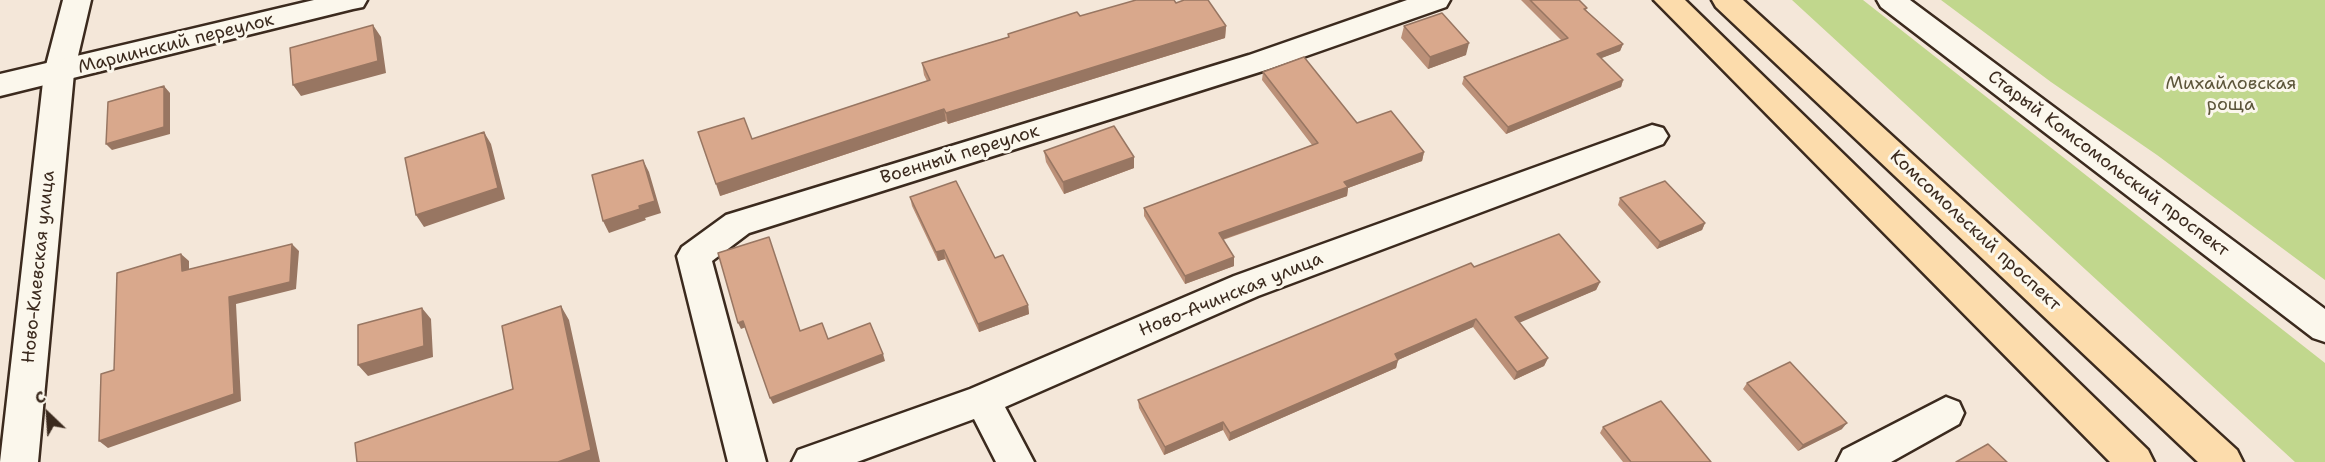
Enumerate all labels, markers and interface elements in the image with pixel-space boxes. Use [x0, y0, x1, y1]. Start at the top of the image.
street label: Мариинский переулок [76, 9, 276, 79]
street label: Старый Комсомольский проспект [1983, 66, 2233, 262]
park label: Михайловская роща [2166, 73, 2296, 116]
street label: Военный переулок [878, 121, 1042, 189]
street label: Комсомольский проспект [1885, 146, 2065, 316]
street label: Ново-Киевская улица [18, 170, 60, 364]
street label: Ново-Ачинская улица [1136, 248, 1326, 342]
north arrow [18, 384, 78, 444]
text: С [31, 386, 49, 409]

